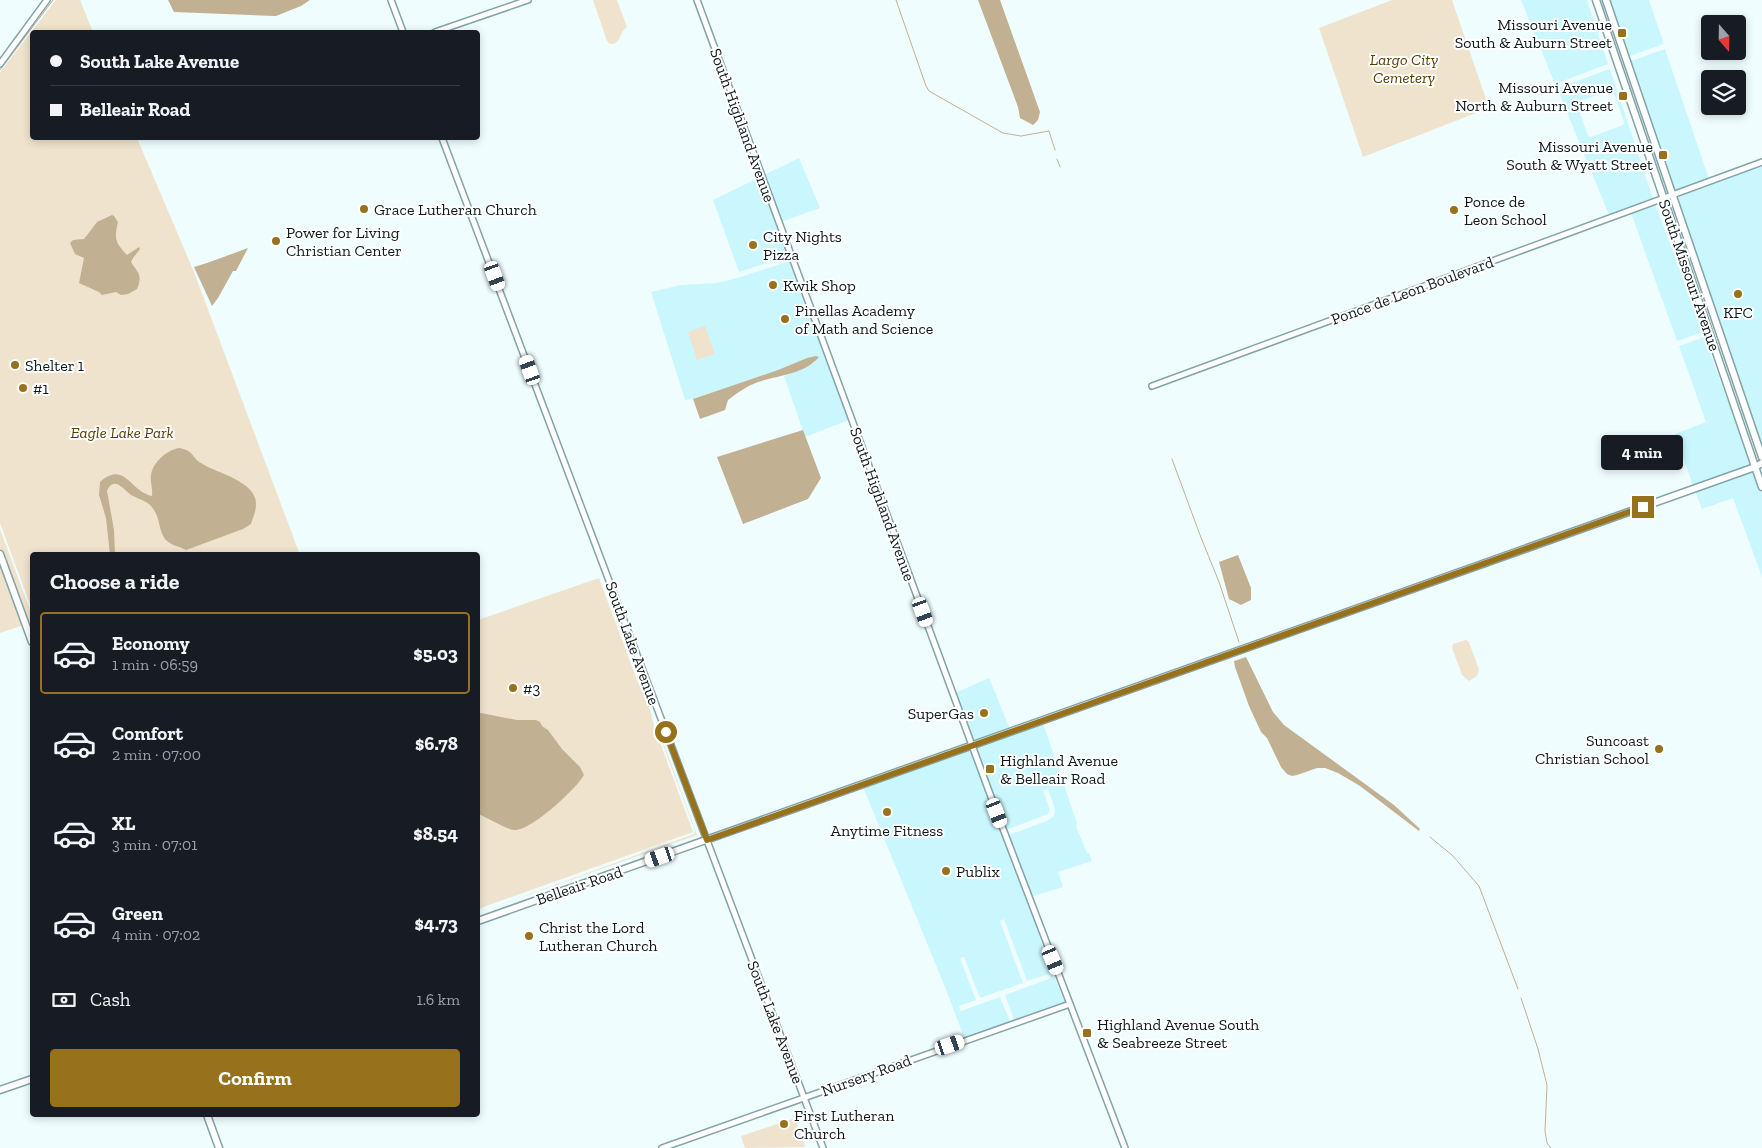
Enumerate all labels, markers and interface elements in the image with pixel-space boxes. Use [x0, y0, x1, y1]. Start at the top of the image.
place label: Missouri Avenue South & Auburn Street [1455, 15, 1612, 52]
north arrow [1701, 15, 1746, 60]
map controls [1701, 15, 1746, 115]
marker: Missouri Avenue South & Auburn Street [1616, 27, 1628, 39]
street label: South Highland Avenue [706, 46, 779, 205]
text: South Lake Avenue [80, 50, 239, 73]
park label: Largo City Cemetery [1370, 50, 1439, 87]
button: layers [1701, 70, 1746, 115]
place label: Missouri Avenue North & Auburn Street [1455, 78, 1613, 115]
marker: Missouri Avenue North & Auburn Street [1617, 90, 1629, 102]
text: Belleair Road [80, 98, 190, 121]
place label: Missouri Avenue South & Wyatt Street [1506, 137, 1653, 174]
marker: Missouri Avenue South & Wyatt Street [1657, 149, 1669, 161]
place label: Ponce de Leon School [1464, 192, 1547, 229]
street label: South Missouri Avenue [1655, 197, 1724, 353]
place label: Grace Lutheran Church [374, 200, 537, 219]
marker: Grace Lutheran Church [358, 203, 370, 215]
marker: Ponce de Leon School [1448, 204, 1460, 216]
place label: Power for Living Christian Center [286, 223, 402, 260]
place label: City Nights Pizza [763, 227, 842, 264]
marker: Power for Living Christian Center [270, 235, 282, 247]
marker: City Nights Pizza [747, 239, 759, 251]
street label: Ponce de Leon Boulevard [1328, 252, 1496, 329]
car [482, 259, 507, 293]
place label: Kwik Shop [783, 276, 856, 295]
marker: Kwik Shop [767, 279, 779, 291]
marker: KFC [1732, 288, 1744, 300]
place label: Pinellas Academy of Math and Science [795, 301, 933, 338]
place label: KFC [1723, 303, 1753, 322]
marker: Pinellas Academy of Math and Science [779, 313, 791, 325]
car [517, 353, 542, 387]
place label: Shelter 1 [25, 356, 84, 375]
marker: Shelter 1 [9, 359, 21, 371]
place label: #1 [33, 379, 49, 398]
marker: #1 [17, 382, 29, 394]
park label: Eagle Lake Park [70, 423, 174, 442]
street label: South Highland Avenue [846, 425, 919, 584]
callout: 4 min [1602, 434, 1684, 470]
text: 4 min [1622, 443, 1662, 462]
route end [1632, 496, 1654, 518]
text: Choose a ride [50, 568, 180, 595]
street label: South Lake Avenue [601, 579, 664, 707]
car [910, 595, 935, 629]
icon: car [52, 631, 97, 676]
text: Economy [112, 632, 190, 655]
text: $5.03 [413, 642, 458, 665]
text: 1 min · 06:59 [112, 655, 198, 674]
place label: #3 [523, 679, 540, 698]
marker: #3 [507, 682, 519, 694]
place label: SuperGas [908, 704, 974, 723]
marker: SuperGas [978, 707, 990, 719]
icon: car [52, 721, 97, 766]
route start [655, 721, 677, 743]
text: Comfort [112, 722, 183, 745]
place label: Suncoast Christian School [1535, 731, 1649, 768]
text: $6.78 [415, 732, 458, 755]
marker: Suncoast Christian School [1653, 743, 1665, 755]
text: 2 min · 07:00 [112, 745, 201, 764]
place label: Highland Avenue & Belleair Road [1000, 751, 1118, 788]
marker: Highland Avenue & Belleair Road [984, 763, 996, 775]
car [984, 796, 1009, 830]
marker: Anytime Fitness [881, 806, 893, 818]
icon: car [52, 811, 97, 856]
text: XL [112, 812, 135, 835]
place label: Anytime Fitness [831, 821, 943, 840]
text: $8.54 [413, 822, 458, 845]
text: 3 min · 07:01 [112, 835, 197, 854]
car [643, 845, 676, 869]
street label: Belleair Road [534, 862, 625, 909]
place label: Publix [956, 862, 1000, 881]
marker: Publix [940, 865, 952, 877]
icon: car [52, 901, 97, 946]
text: Green [112, 902, 163, 925]
text: $4.73 [414, 912, 458, 935]
place label: Christ the Lord Lutheran Church [539, 918, 658, 955]
text: 4 min · 07:02 [112, 925, 200, 944]
marker: Christ the Lord Lutheran Church [523, 930, 535, 942]
car [1040, 943, 1065, 977]
street label: South Lake Avenue [743, 958, 808, 1086]
icon: cash [50, 986, 78, 1014]
text: Cash [90, 988, 130, 1011]
text: 1.6 km [417, 990, 460, 1009]
place label: Highland Avenue South & Seabreeze Street [1097, 1015, 1259, 1052]
marker: Highland Avenue South & Seabreeze Street [1081, 1027, 1093, 1039]
car [933, 1033, 966, 1057]
button: Confirm [50, 1049, 460, 1107]
street label: Nursery Road [819, 1050, 914, 1101]
place label: First Lutheran Church [794, 1106, 895, 1143]
marker: First Lutheran Church [778, 1118, 790, 1130]

